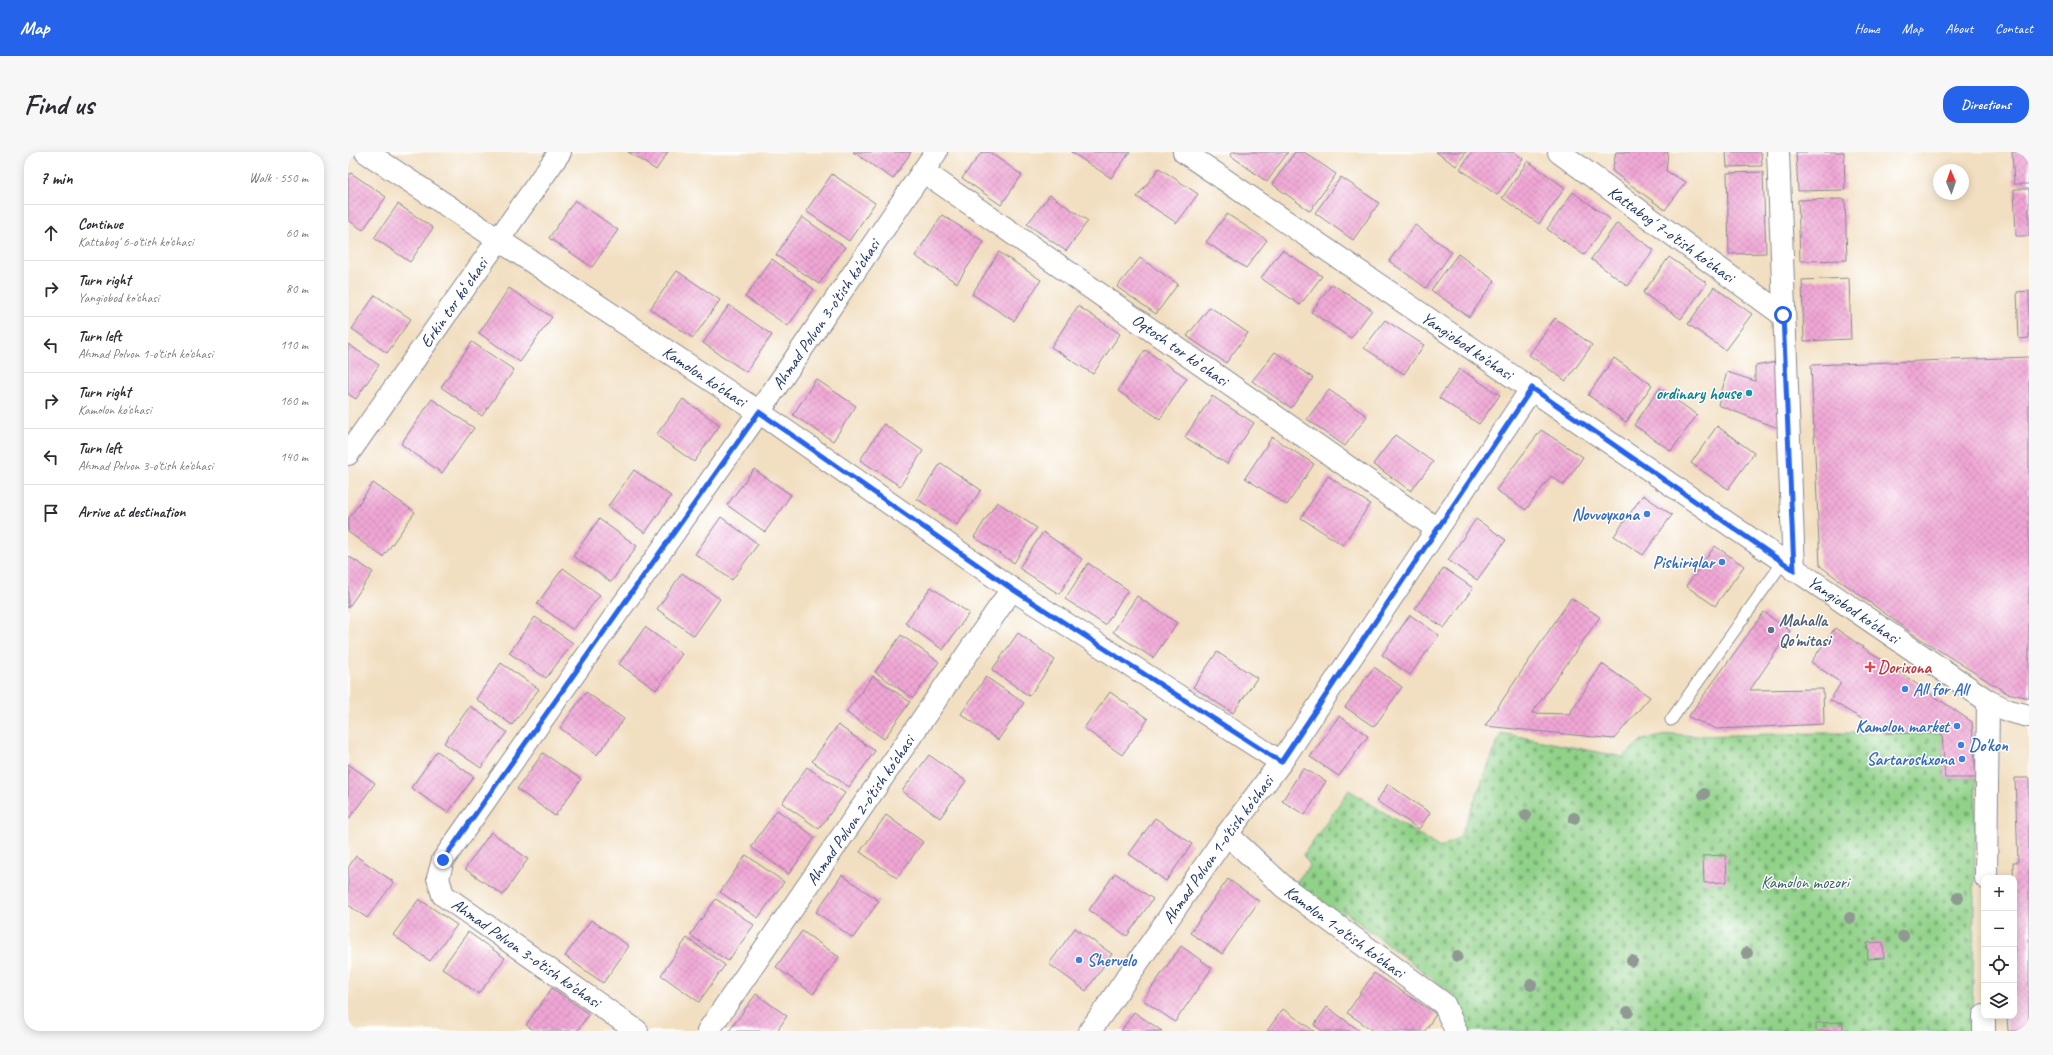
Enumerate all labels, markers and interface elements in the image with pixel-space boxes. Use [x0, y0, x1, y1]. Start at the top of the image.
text: Map [20, 16, 50, 40]
text: Home [1854, 20, 1880, 37]
text: Map [1902, 20, 1923, 37]
text: About [1945, 20, 1973, 37]
text: Contact [1995, 20, 2033, 37]
button: Directions [1943, 86, 2029, 123]
text: Find us [24, 87, 94, 122]
north arrow [1933, 164, 1969, 200]
text: 7 min [40, 168, 73, 189]
text: Walk · 550 m [249, 170, 308, 186]
street label: Kattabog' 7-o'tish ko'chasi [1604, 181, 1740, 288]
text: Continue [78, 215, 123, 234]
icon: ahead [40, 222, 62, 244]
text: 60 m [286, 225, 308, 241]
text: Kattabog' 6-o'tish ko'chasi [78, 234, 193, 250]
street label: Ahmad Polvon 3-o'tish ko'chasi [767, 234, 885, 393]
street label: Erkin tor koʻchasi [415, 253, 494, 352]
text: Turn right [78, 271, 131, 290]
icon: right [40, 278, 62, 300]
text: 80 m [286, 281, 308, 297]
text: Yangiobod ko'chasi [78, 290, 159, 306]
route start [1774, 306, 1792, 324]
street label: Yangiobod ko'chasi [1417, 307, 1519, 385]
street label: Oqtosh tor koʻchasi [1128, 309, 1234, 392]
text: Turn left [78, 327, 121, 346]
icon: left [40, 334, 62, 356]
text: 110 m [280, 337, 308, 353]
street label: Kamolon ko'chasi [659, 341, 752, 412]
text: Ahmad Polvon 1-o'tish ko'chasi [78, 346, 213, 362]
text: Turn right [78, 383, 131, 402]
place label: ordinary house [1656, 383, 1742, 404]
marker: ordinary house [1744, 388, 1754, 398]
icon: right [40, 390, 62, 412]
text: 160 m [280, 393, 308, 409]
text: Kamolon ko'chasi [78, 402, 151, 418]
text: Turn left [78, 439, 121, 458]
icon: left [40, 446, 62, 468]
text: 140 m [280, 449, 308, 465]
text: Ahmad Polvon 3-o'tish ko'chasi [78, 458, 213, 474]
icon: arrive [40, 502, 62, 524]
text: Arrive at destination [78, 503, 185, 522]
place label: Novvoyxona [1572, 504, 1640, 525]
marker: Novvoyxona [1642, 509, 1652, 519]
place label: Pishiriqlar [1653, 552, 1716, 573]
marker: Pishiriqlar [1717, 557, 1727, 567]
street label: Yangiobod ko'chasi [1804, 571, 1905, 649]
place label: Mahalla Qo'mitasi [1779, 610, 1833, 651]
marker: Mahalla Qo'mitasi [1766, 625, 1776, 635]
place label: Dorixona [1878, 657, 1933, 678]
marker: Dorixona [1865, 662, 1875, 672]
place label: All for All [1913, 679, 1971, 700]
marker: All for All [1900, 684, 1910, 694]
place label: Kamolon market [1856, 716, 1951, 737]
marker: Kamolon market [1952, 721, 1962, 731]
street label: Ahmad Polvon 2-o'tish ko'chasi [801, 730, 920, 889]
place label: Do'kon [1969, 735, 2009, 756]
marker: Do'kon [1956, 740, 1966, 750]
place label: Sartaroshxona [1867, 749, 1956, 770]
marker: Sartaroshxona [1957, 754, 1967, 764]
street label: Ahmad Polvon 1-o'tish ko'chasi [1158, 770, 1279, 927]
route end [434, 851, 452, 869]
park label: Kamolon mozori [1761, 872, 1852, 893]
map controls [1981, 875, 2017, 1019]
button: + [1981, 875, 2017, 911]
street label: Kamolon 1-o'tish ko'chasi [1280, 880, 1410, 983]
street label: Ahmad Polvon 3-o'tish ko'chasi [448, 894, 606, 1013]
button: − [1981, 911, 2017, 947]
button: locate [1981, 947, 2017, 983]
place label: Shervelo [1087, 950, 1138, 971]
marker: Shervelo [1074, 955, 1084, 965]
button: layers [1981, 983, 2017, 1019]

